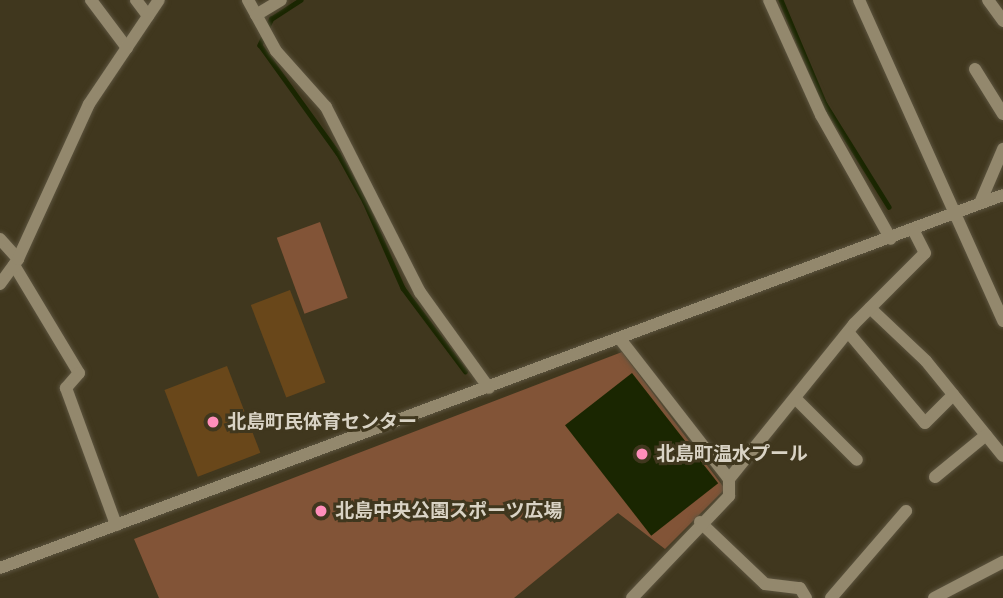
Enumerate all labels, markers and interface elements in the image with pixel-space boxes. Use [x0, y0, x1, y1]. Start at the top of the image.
place label: 北島町民体育センター [227, 411, 417, 433]
marker: 北島町民体育センター [205, 414, 221, 430]
place label: 北島町温水プール [656, 443, 808, 465]
marker: 北島町温水プール [634, 446, 650, 462]
place label: 北島中央公園スポーツ広場 [335, 500, 563, 522]
marker: 北島中央公園スポーツ広場 [313, 503, 329, 519]

